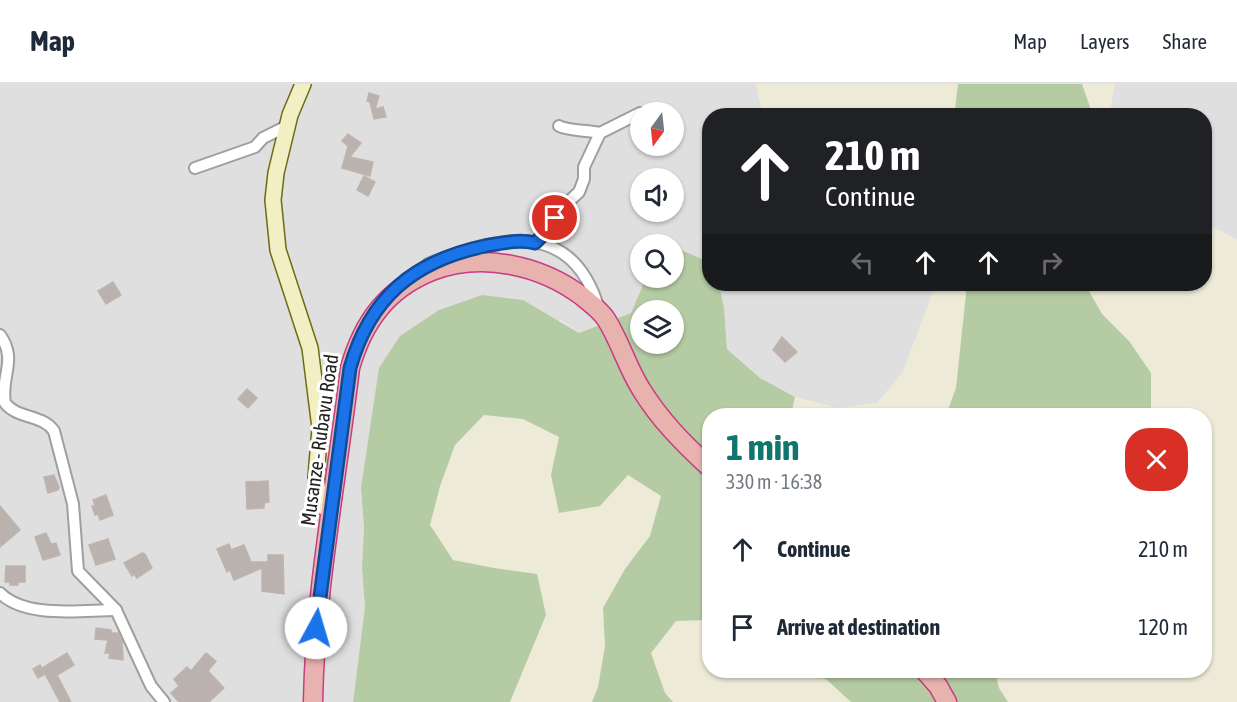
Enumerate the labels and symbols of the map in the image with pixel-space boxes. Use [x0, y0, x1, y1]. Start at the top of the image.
north arrow [630, 102, 684, 156]
pin [529, 192, 580, 243]
street label: Musanze - Rubavu Road [296, 353, 342, 527]
position arrow [284, 596, 348, 660]

